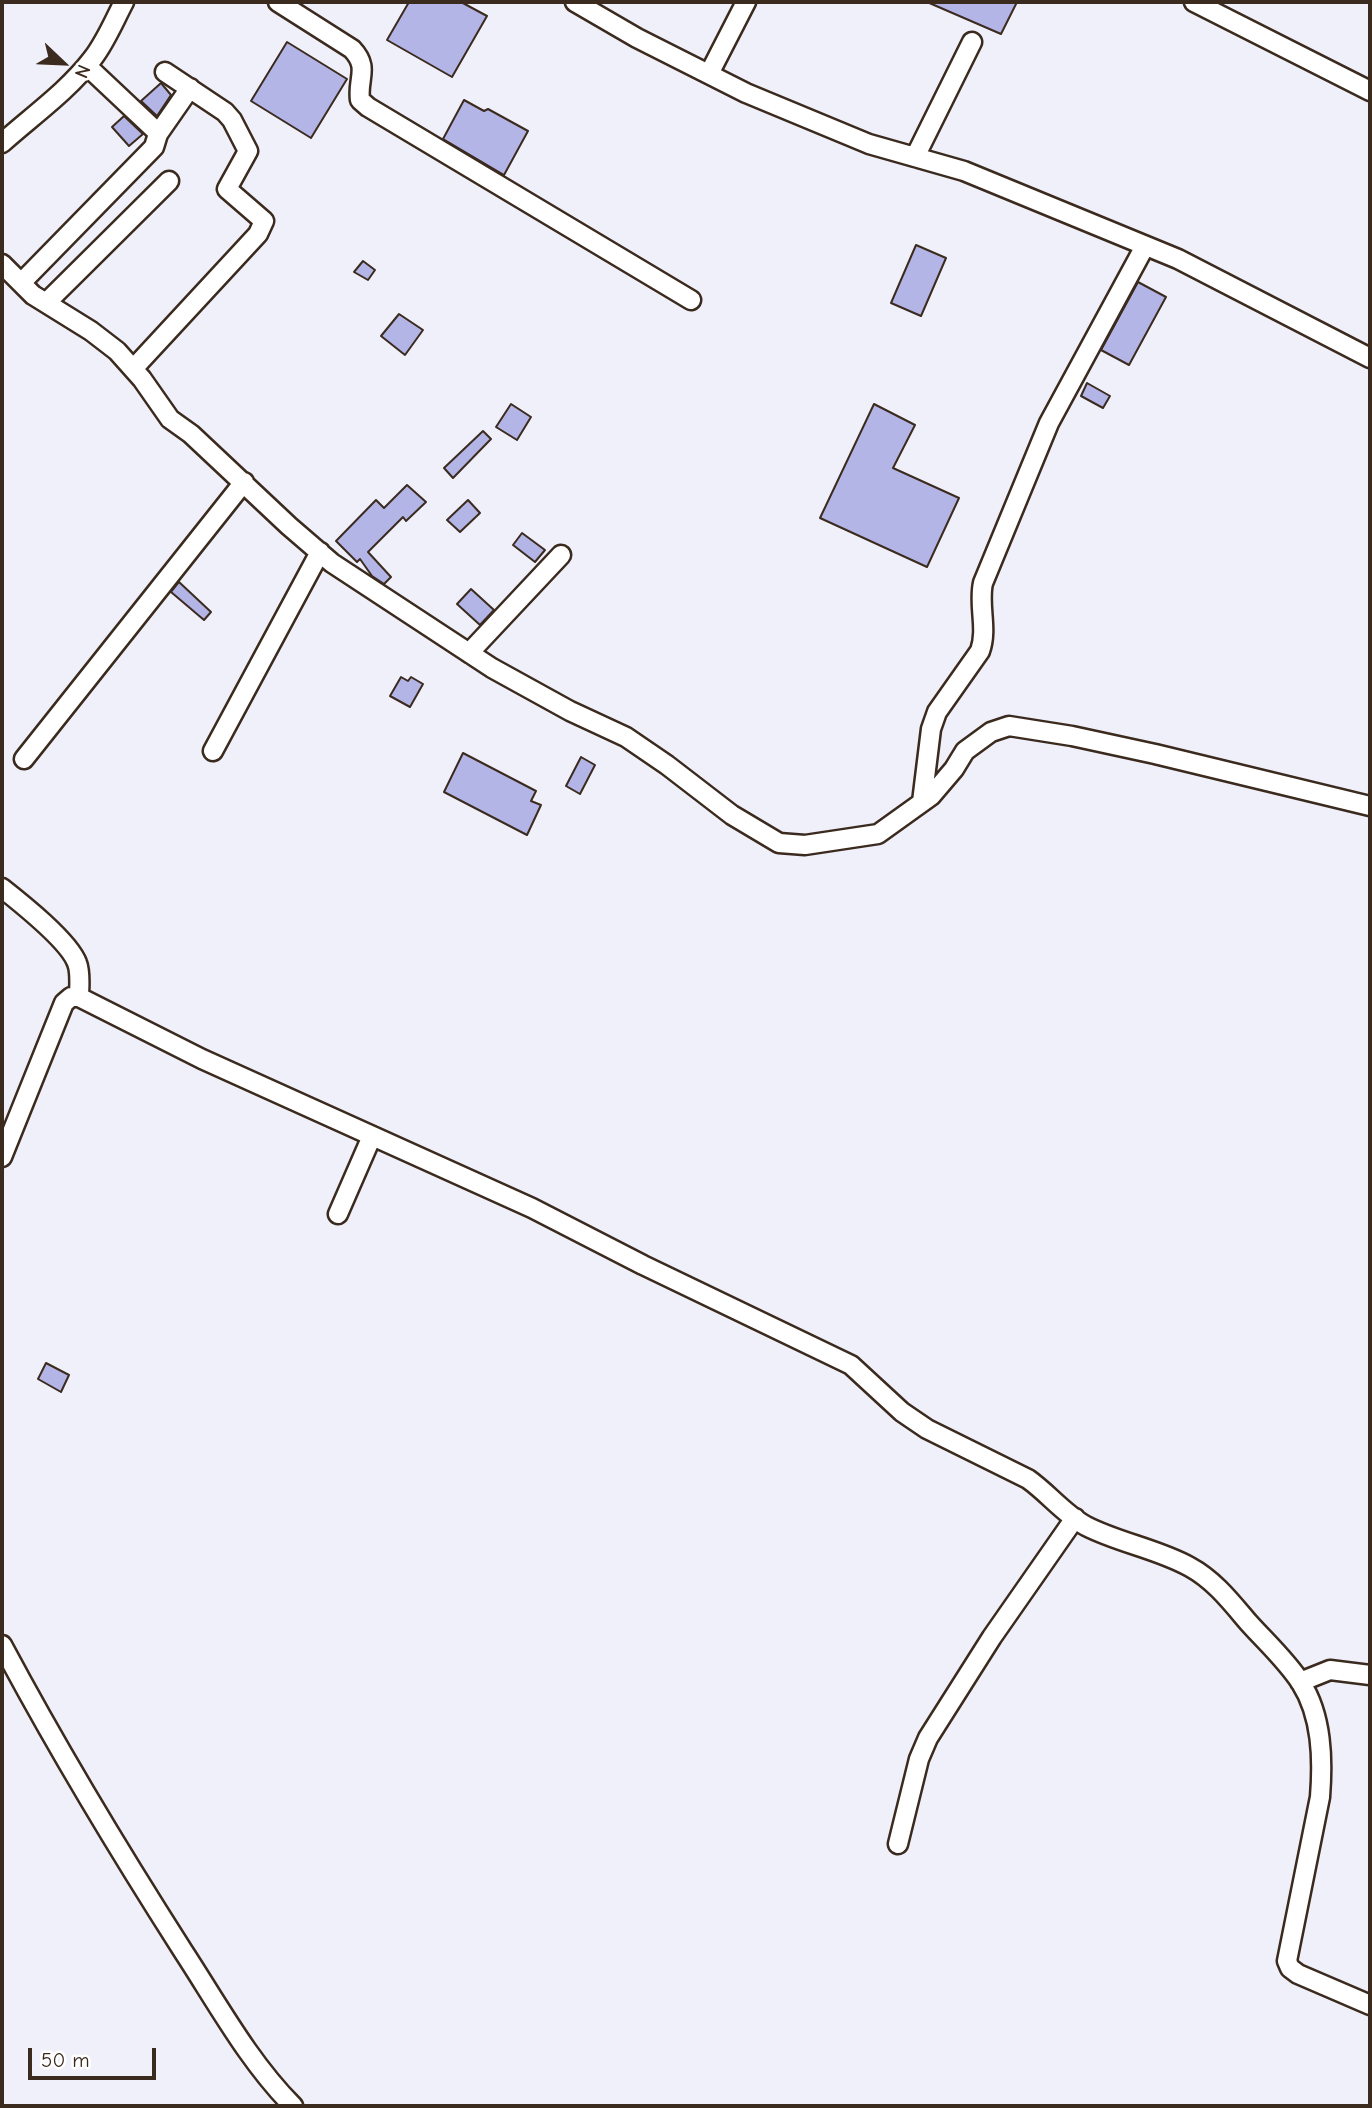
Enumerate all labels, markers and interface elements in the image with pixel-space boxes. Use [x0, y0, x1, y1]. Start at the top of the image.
north arrow [28, 28, 98, 98]
text: N [70, 61, 95, 81]
scale bar [32, 2035, 159, 2078]
text: 50 m [41, 2048, 90, 2072]

